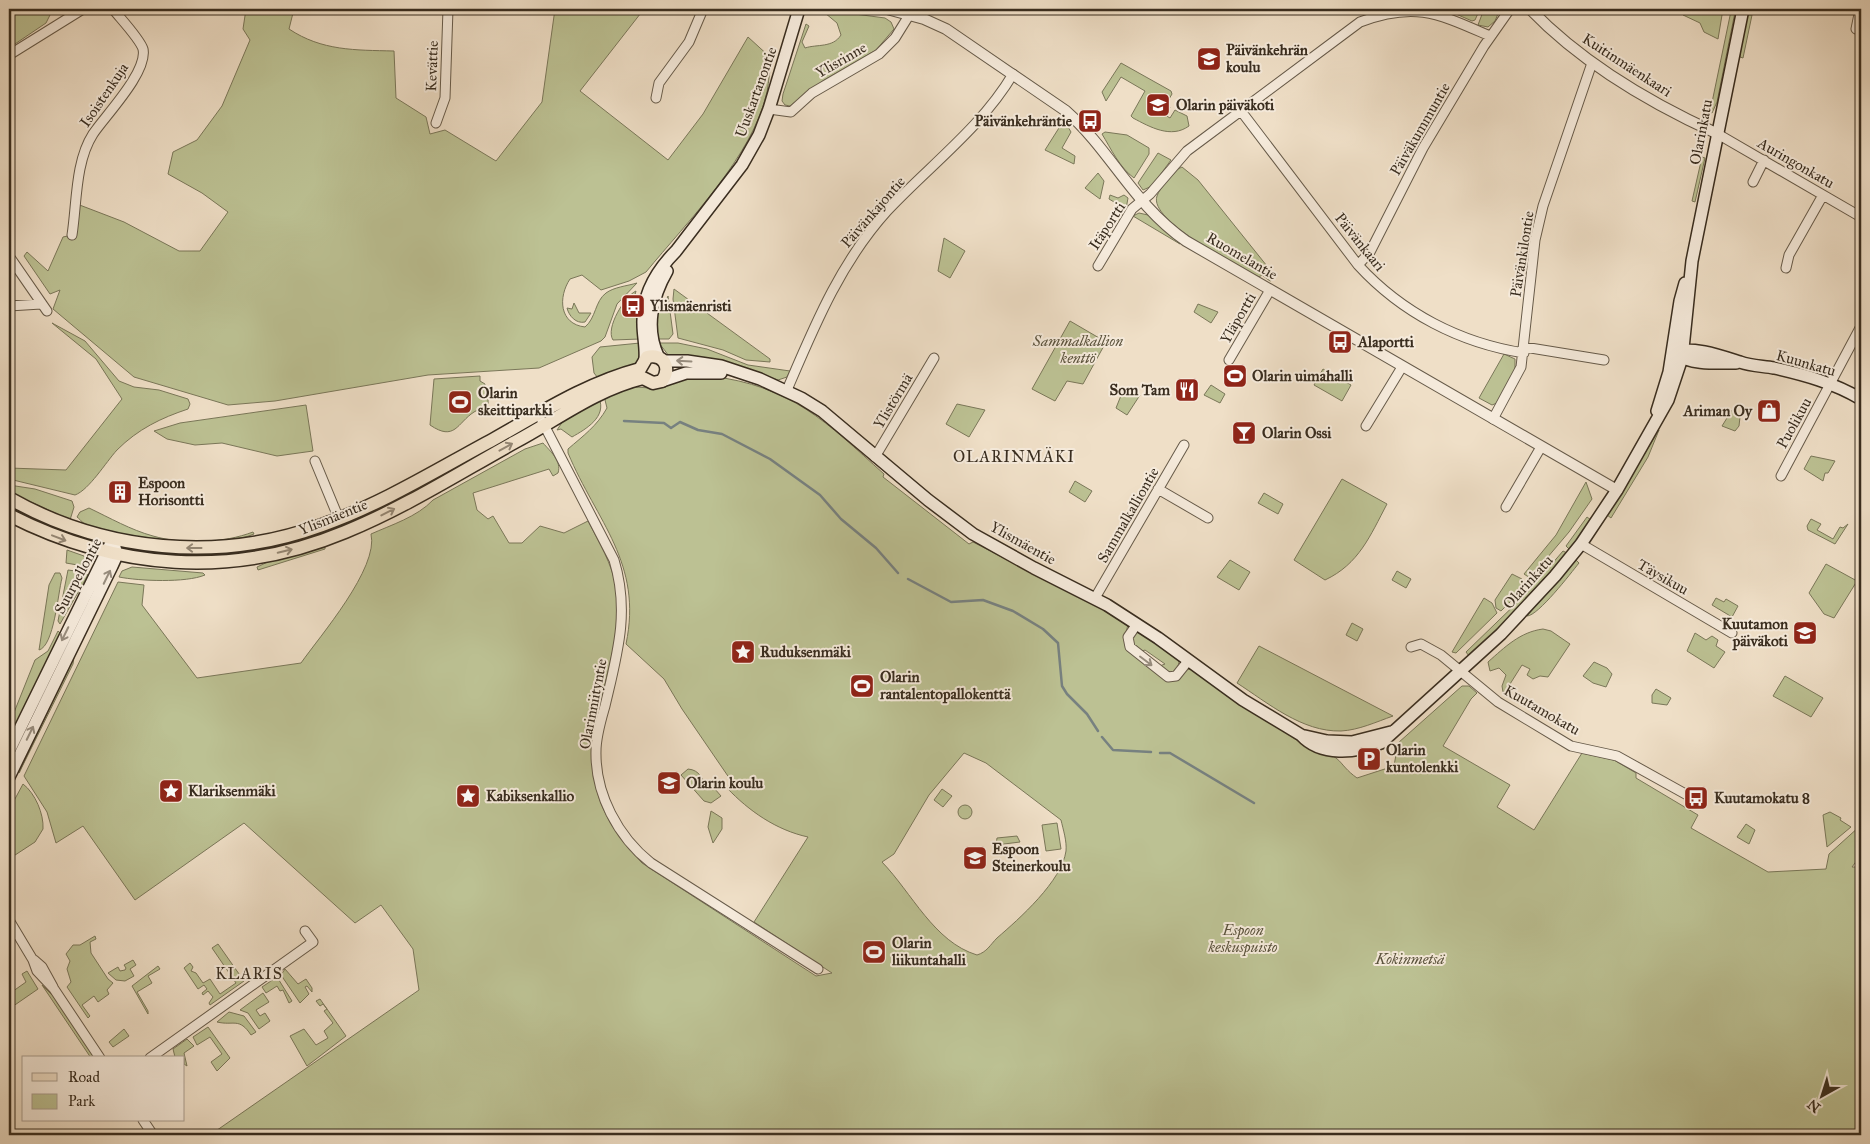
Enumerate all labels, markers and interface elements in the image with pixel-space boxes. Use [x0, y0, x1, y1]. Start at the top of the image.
street label: Kuitinmäenkaari [1579, 29, 1675, 101]
street label: Ylisrinne [812, 38, 870, 82]
street label: Kevättie [422, 40, 442, 92]
place label: Päivänkehrän koulu [1226, 41, 1309, 76]
street label: Uuskartanontie [731, 44, 781, 140]
school or university icon: Päivänkehrän koulu [1196, 46, 1222, 72]
street label: Isoistenkuja [76, 59, 132, 131]
street label: Päiväkummuntie [1386, 79, 1454, 179]
school or university icon: Olarin päiväkoti [1145, 92, 1171, 118]
place label: Olarin päiväkoti [1176, 96, 1275, 115]
street label: Olarinkatu [1686, 98, 1716, 166]
bus stop icon: Päivänkehräntie [1077, 108, 1103, 134]
place label: Päivänkehräntie [975, 112, 1073, 130]
street label: Auringonkatu [1754, 133, 1837, 192]
street label: Päivänkajontie [837, 173, 909, 251]
street label: Itäportti [1085, 199, 1129, 253]
street label: Päivänkaari [1331, 209, 1389, 275]
street label: Päivänkilontie [1506, 210, 1538, 298]
street label: Ruomelantie [1203, 228, 1281, 284]
street label: Yläportti [1216, 289, 1260, 347]
bus stop icon: Ylismäenristi [620, 293, 646, 319]
place label: Ylismäenristi [649, 297, 732, 315]
bus stop icon: Alaportti [1327, 329, 1353, 355]
park label: Sammalkallion kenttö [1032, 332, 1123, 367]
place label: Alaportti [1357, 333, 1415, 352]
street label: Kuunkatu [1774, 346, 1838, 380]
one-way arrow [676, 357, 692, 366]
sports icon: Olarin uimahalli [1222, 363, 1248, 389]
place label: Olarin uimahalli [1252, 367, 1354, 385]
street label: Ylistörmä [870, 370, 917, 432]
restaurant icon: Som Tam [1174, 377, 1200, 403]
place label: Som Tam [1110, 381, 1170, 399]
place label: Olarin skeittiparkki [478, 384, 554, 420]
sports icon: Olarin skeittiparkki [447, 389, 473, 415]
street label: Puolikuu [1773, 394, 1815, 452]
shop icon: Ariman Oy [1756, 398, 1782, 424]
place label: Ariman Oy [1682, 402, 1753, 421]
bar icon: Olarin Ossi [1231, 420, 1257, 446]
place label: Olarin Ossi [1262, 424, 1332, 442]
one-way arrow [498, 442, 513, 451]
district label: OLARINMÄKI [953, 446, 1075, 466]
street label: Sammalkalliontie [1093, 464, 1163, 566]
place label: Espoon Horisontti [138, 474, 205, 509]
building icon: Espoon Horisontti [107, 479, 133, 505]
street label: Ylismäentie [296, 495, 370, 539]
one-way arrow [381, 507, 396, 517]
street label: Ylismäentie [987, 518, 1059, 568]
one-way arrow [52, 534, 67, 543]
street label: Suurpellontie [50, 535, 106, 617]
one-way arrow [187, 543, 203, 553]
one-way arrow [277, 546, 293, 555]
street label: Olarinkatu [1499, 551, 1557, 613]
street label: Täysikuu [1634, 555, 1692, 599]
one-way arrow [102, 570, 112, 585]
place label: Kuutamon päiväkoti [1722, 615, 1789, 651]
school or university icon: Kuutamon päiväkoti [1792, 620, 1818, 646]
one-way arrow [59, 626, 69, 641]
place icon: Ruduksenmäki [730, 639, 756, 665]
place label: Ruduksenmäki [760, 643, 852, 661]
one-way arrow [1139, 655, 1152, 666]
street label: Olarinniityntie [575, 657, 611, 751]
place label: Olarin rantalentopallokenttä [879, 668, 1011, 704]
sports icon: Olarin rantalentopallokenttä [849, 673, 875, 699]
street label: Kuutamokatu [1501, 681, 1583, 739]
one-way arrow [26, 726, 35, 741]
place label: Olarin kuntolenkki [1386, 741, 1459, 776]
parking icon: Olarin kuntolenkki [1356, 746, 1382, 772]
school or university icon: Olarin koulu [656, 770, 682, 796]
place label: Olarin koulu [686, 774, 763, 792]
place icon: Klariksenmäki [158, 778, 184, 804]
place label: Klariksenmäki [188, 782, 276, 800]
place icon: Kabiksenkallio [455, 783, 481, 809]
bus stop icon: Kuutamokatu 8 [1683, 785, 1709, 811]
place label: Kabiksenkallio [486, 787, 575, 805]
place label: Kuutamokatu 8 [1714, 789, 1810, 807]
place label: Espoon Steinerkoulu [992, 840, 1071, 875]
school or university icon: Espoon Steinerkoulu [962, 845, 988, 871]
park label: Espoon keskuspuisto [1207, 921, 1278, 957]
place label: Olarin liikuntahalli [891, 934, 967, 969]
sports icon: Olarin liikuntahalli [861, 939, 887, 965]
park label: Kokinmetsä [1375, 950, 1445, 968]
district label: KLARIS [215, 964, 283, 983]
legend [22, 1056, 185, 1122]
text: Road [68, 1068, 100, 1086]
north arrow [1798, 1072, 1848, 1122]
text: Park [68, 1092, 95, 1110]
text: N [1804, 1095, 1824, 1116]

